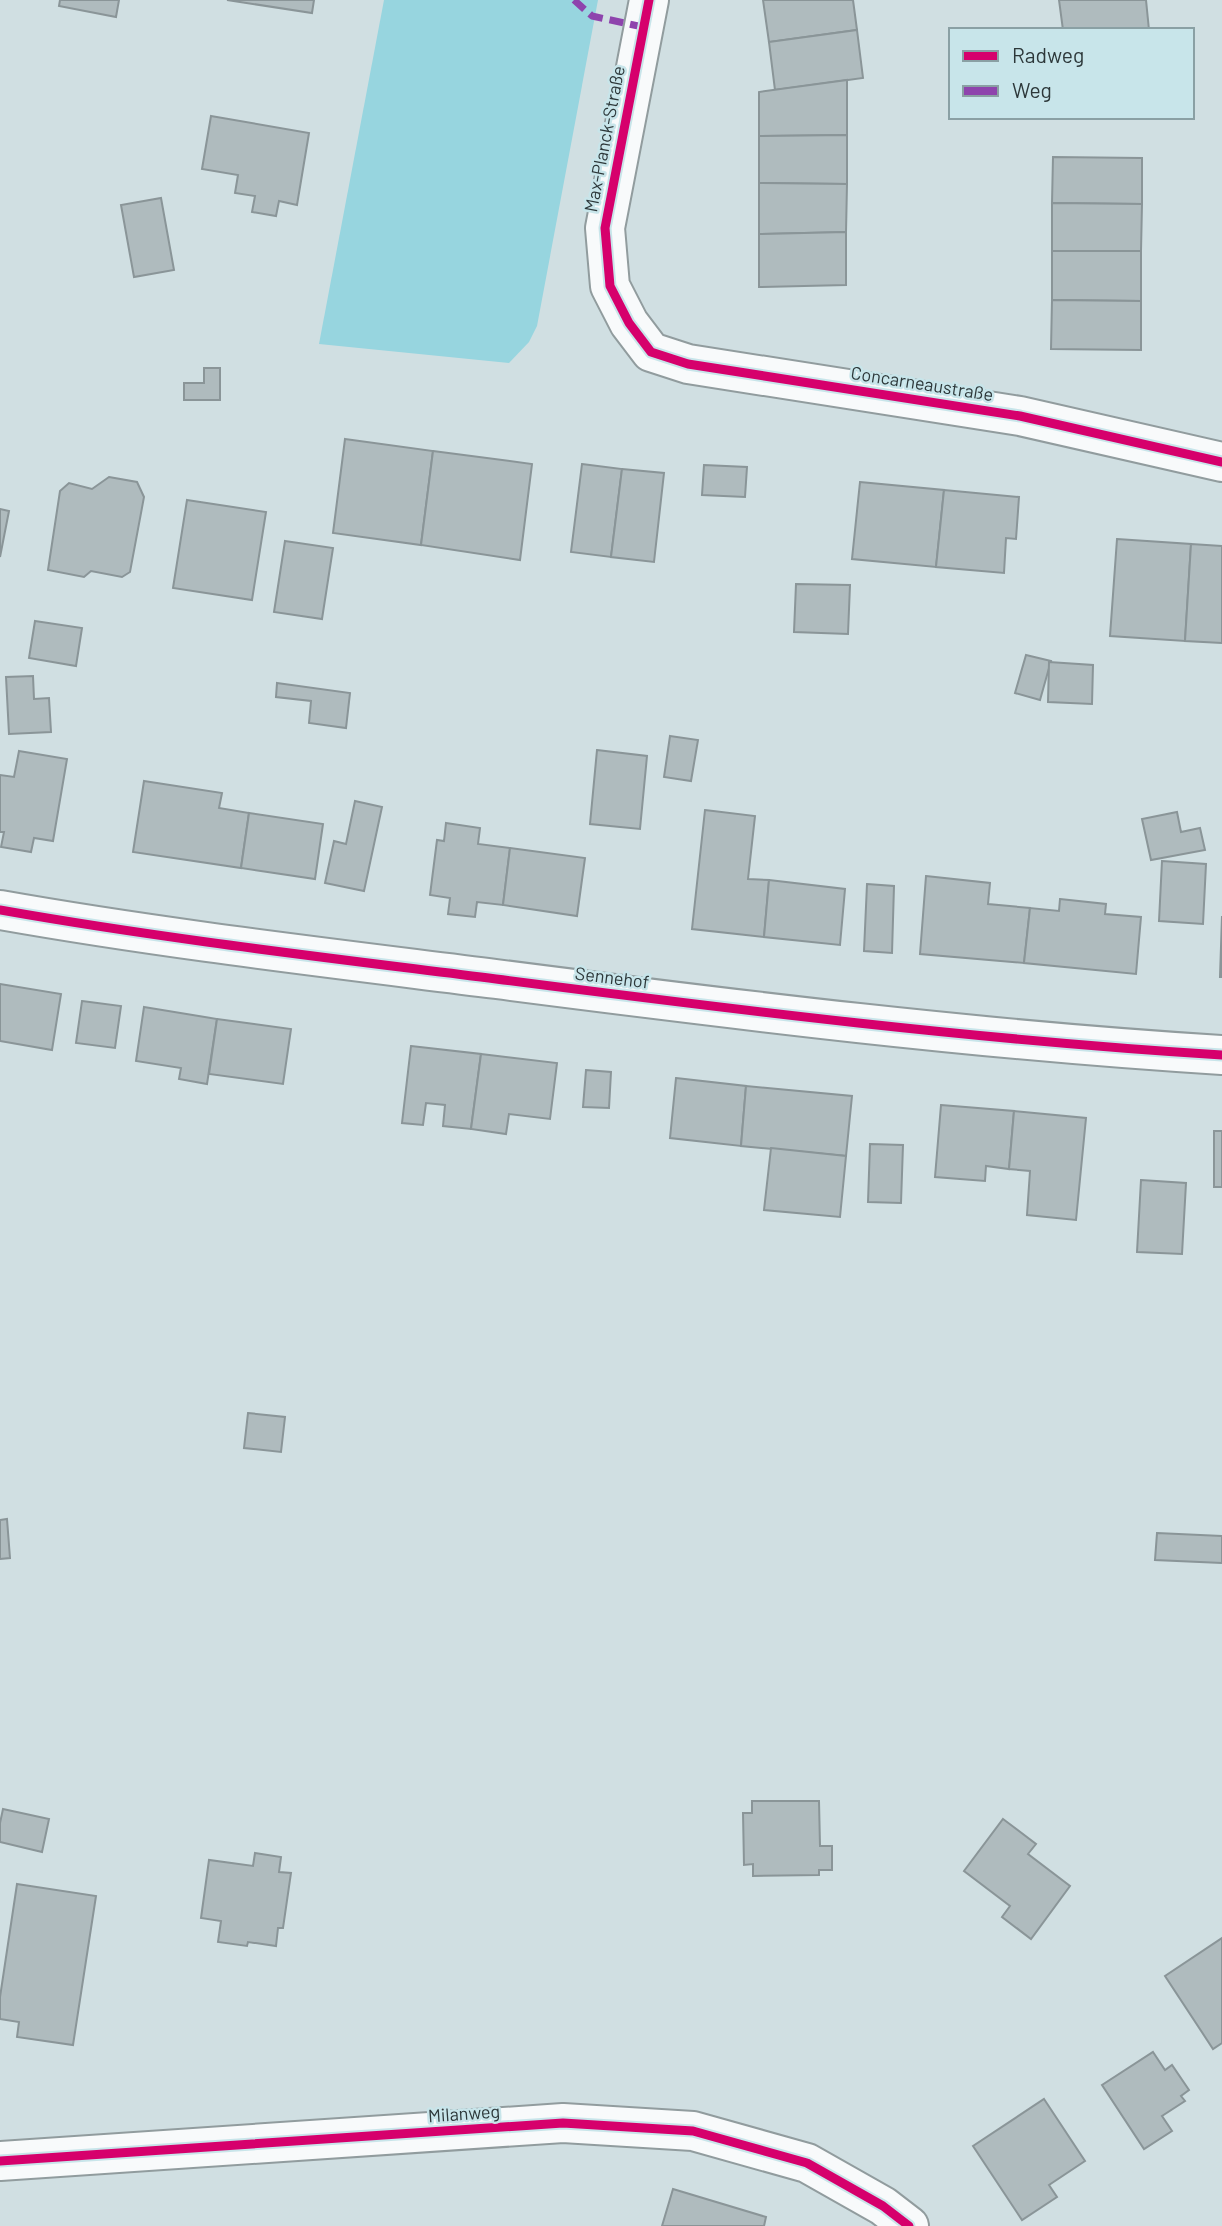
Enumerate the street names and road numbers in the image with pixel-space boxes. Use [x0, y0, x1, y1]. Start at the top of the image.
street label: Max-Planck-Straße [579, 64, 629, 214]
street label: Concarneaustraße [849, 361, 995, 405]
street label: Sennehof [574, 962, 651, 992]
street label: Milanweg [427, 2100, 501, 2126]

